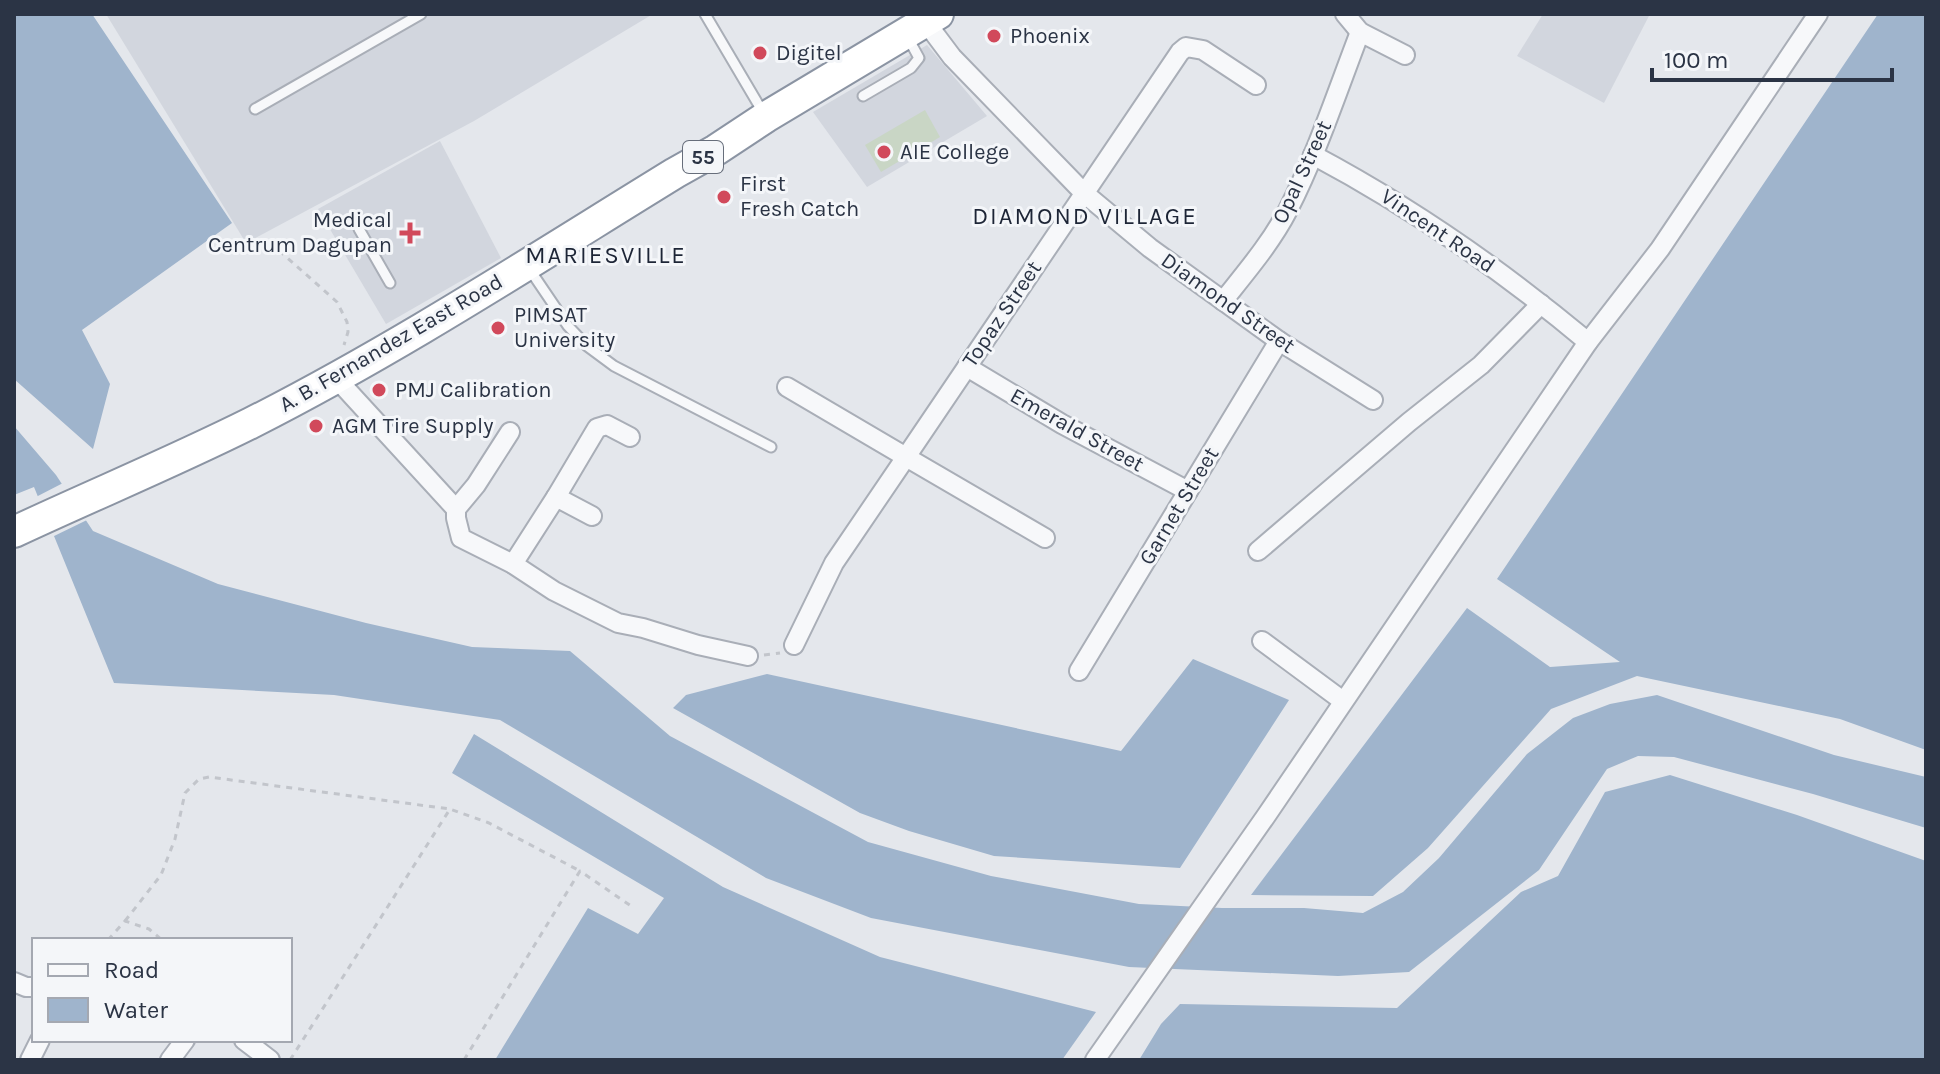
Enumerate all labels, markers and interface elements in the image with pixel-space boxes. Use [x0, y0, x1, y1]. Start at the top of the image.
place label: Phoenix [1010, 23, 1090, 49]
marker: Phoenix [985, 27, 1003, 45]
scale bar [1652, 32, 1892, 82]
place label: Digitel [776, 40, 842, 66]
marker: Digitel [751, 44, 769, 62]
text: 100 m [1664, 46, 1729, 74]
street label: Opal Street [1267, 116, 1337, 228]
place label: AIE College [900, 139, 1009, 165]
road number: 55 [683, 141, 723, 173]
marker: AIE College [875, 143, 893, 161]
place label: First Fresh Catch [740, 171, 859, 222]
street label: Vincent Road [1376, 183, 1500, 279]
marker: First Fresh Catch [715, 188, 733, 206]
district label: DIAMOND VILLAGE [972, 202, 1198, 230]
place label: Medical Centrum Dagupan [208, 207, 392, 258]
marker: Medical Centrum Dagupan [399, 222, 421, 244]
district label: MARIESVILLE [525, 241, 687, 269]
street label: Diamond Street [1156, 247, 1300, 359]
street label: Topaz Street [957, 256, 1047, 372]
street label: A. B. Fernandez East Road [275, 268, 507, 418]
place label: PIMSAT University [514, 302, 615, 353]
marker: PIMSAT University [489, 319, 507, 337]
place label: PMJ Calibration [395, 377, 551, 403]
marker: PMJ Calibration [370, 381, 388, 399]
street label: Emerald Street [1005, 382, 1149, 478]
place label: AGM Tire Supply [332, 413, 493, 439]
marker: AGM Tire Supply [307, 417, 325, 435]
street label: Garnet Street [1134, 442, 1224, 570]
legend [32, 938, 292, 1042]
text: Road [104, 956, 159, 984]
text: Water [104, 996, 168, 1024]

